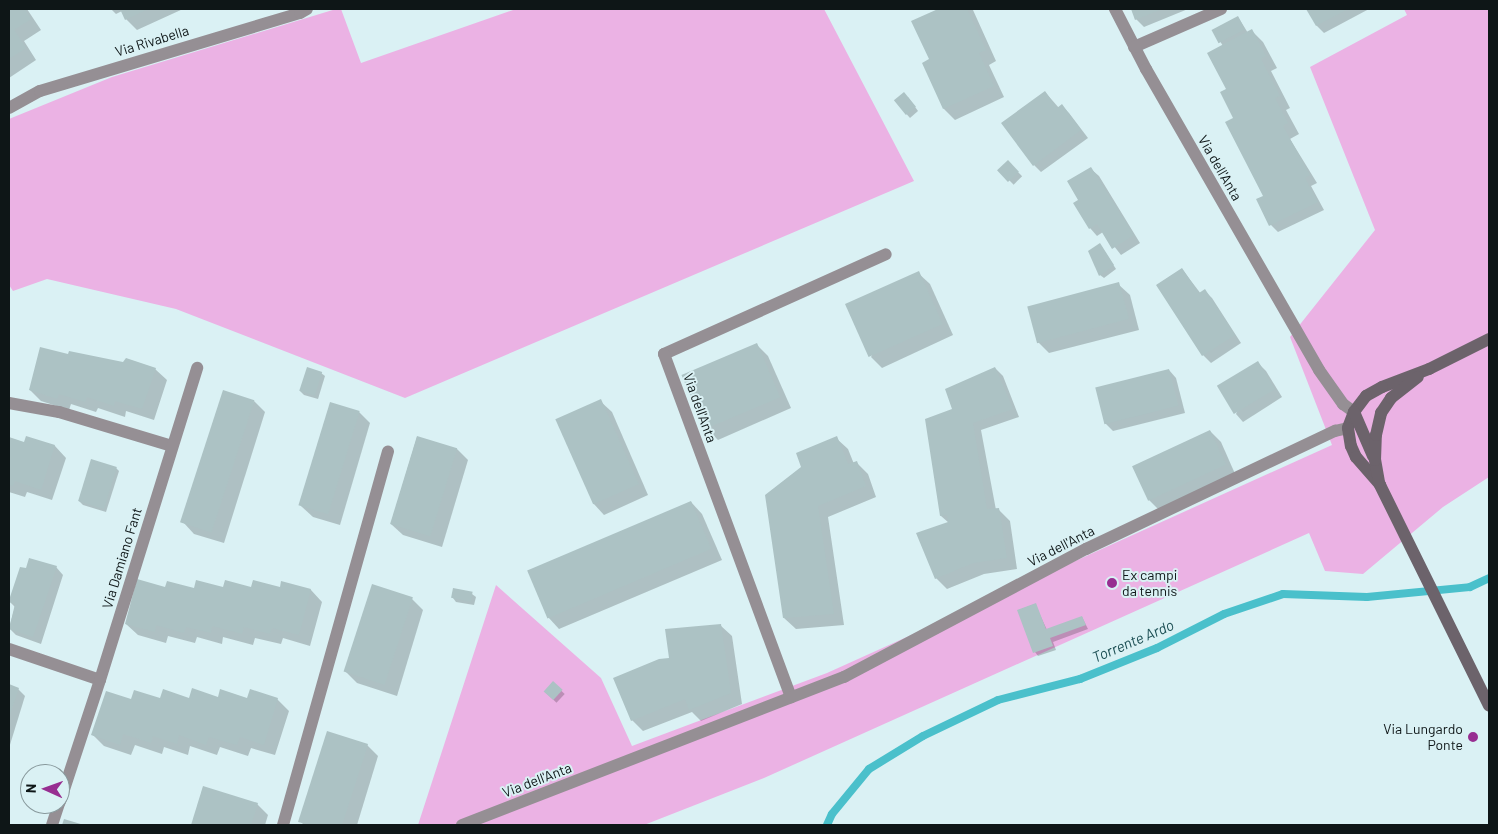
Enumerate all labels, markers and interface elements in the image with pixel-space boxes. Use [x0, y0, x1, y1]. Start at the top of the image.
street label: Via Rivabella [113, 22, 191, 60]
street label: Via dell'Anta [1195, 132, 1245, 204]
street label: Via dell'Anta [680, 371, 720, 445]
street label: Via Damiano Fant [99, 505, 145, 611]
street label: Via dell'Anta [1025, 522, 1097, 570]
place label: Ex campi da tennis [1122, 567, 1177, 600]
marker: Ex campi da tennis [1106, 577, 1118, 589]
water label: Torrente Ardo [1089, 616, 1177, 666]
place label: Via Lungardo Ponte [1383, 721, 1463, 754]
marker: Via Lungardo Ponte [1467, 731, 1479, 743]
street label: Via dell'Anta [500, 759, 574, 801]
north arrow [20, 764, 70, 814]
text: N [22, 784, 39, 793]

